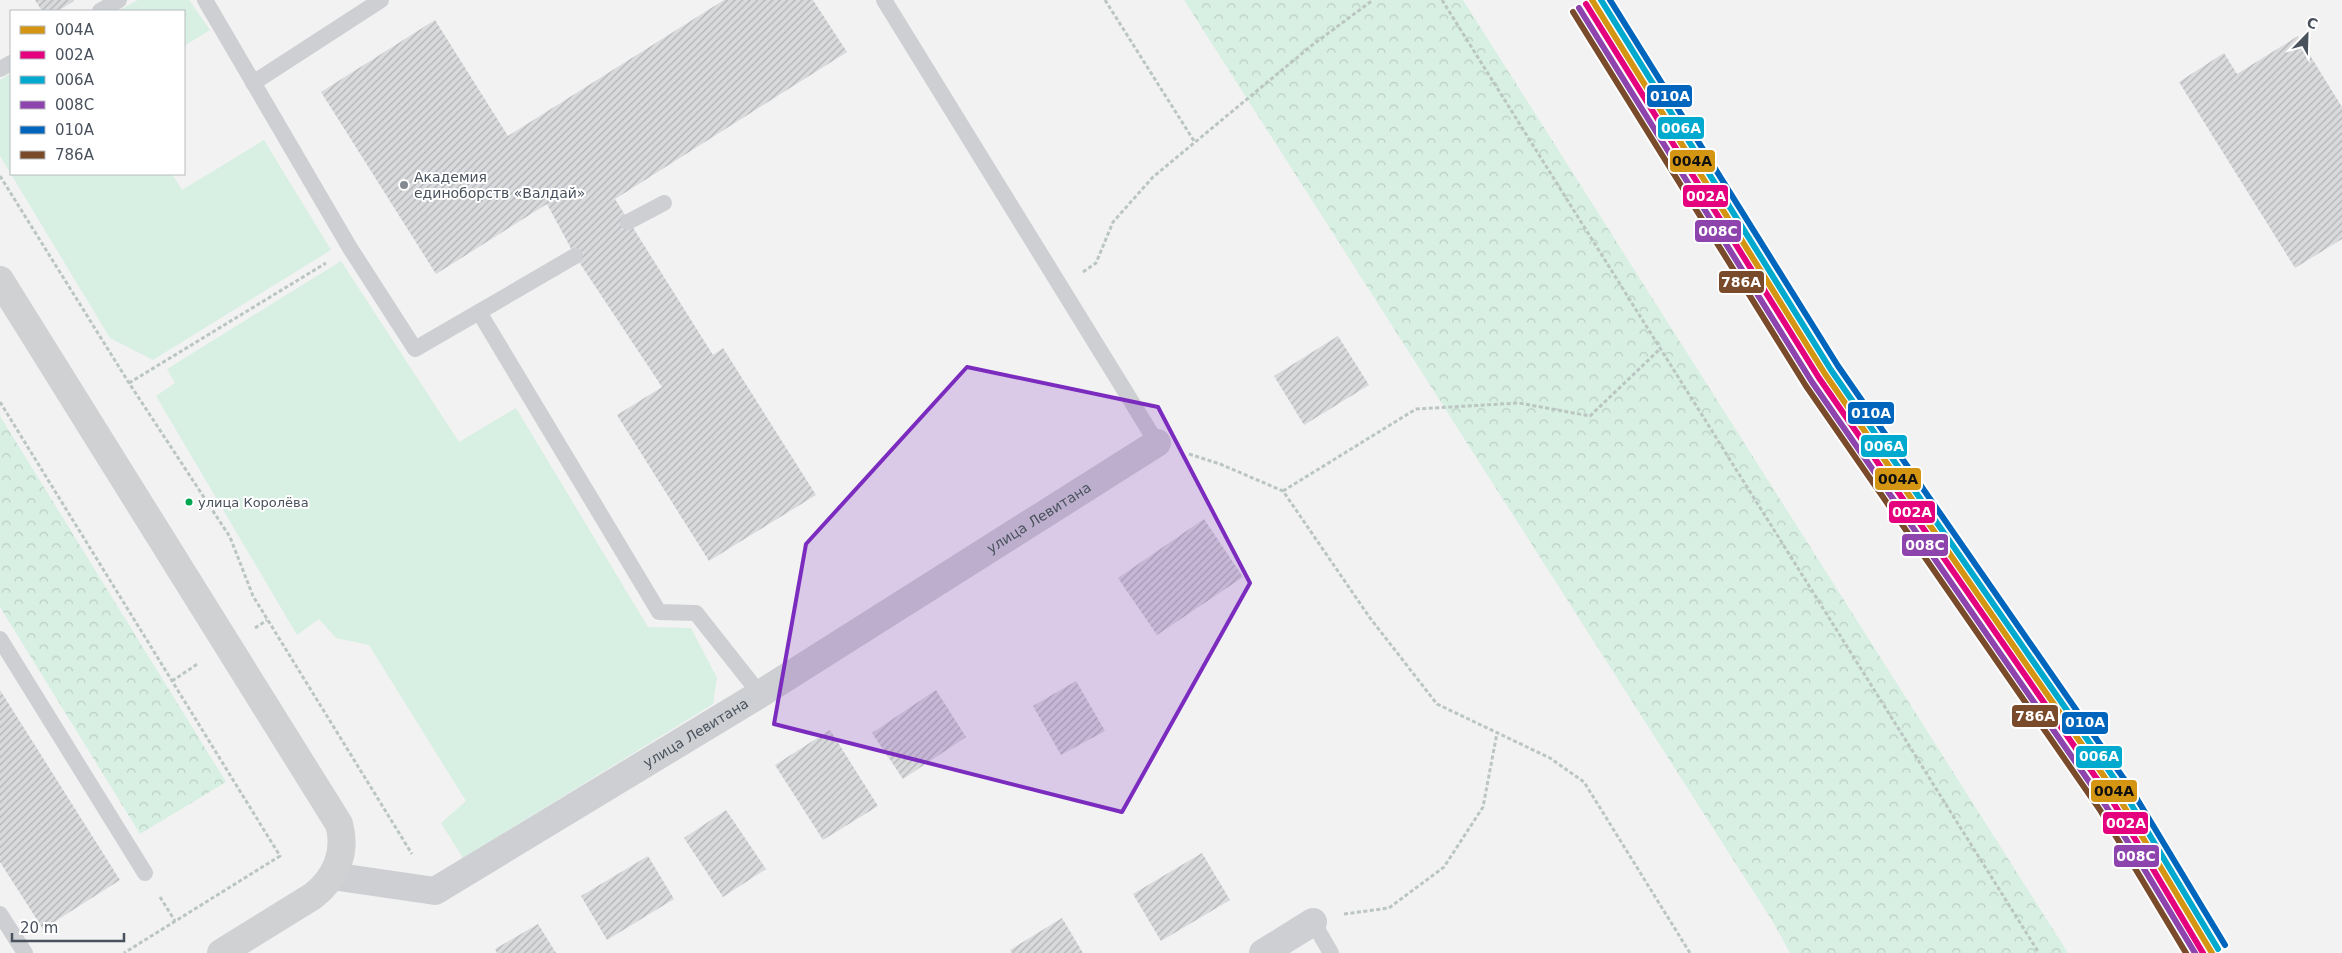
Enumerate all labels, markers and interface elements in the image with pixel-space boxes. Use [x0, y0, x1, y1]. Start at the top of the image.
legend [10, 10, 185, 175]
north arrow [2282, 10, 2332, 60]
text: С [2304, 14, 2320, 32]
text: 004А [55, 21, 95, 39]
text: 002А [55, 46, 95, 64]
text: 006А [55, 71, 95, 89]
line badge: 010А [1646, 84, 1693, 108]
text: 010А [1650, 88, 1690, 104]
text: 008С [55, 96, 94, 114]
line badge: 006А [1657, 116, 1705, 140]
text: 006А [1661, 120, 1701, 136]
text: 010А [55, 121, 95, 139]
text: 786А [55, 146, 95, 164]
line badge: 004А [1669, 149, 1716, 173]
text: 004А [1672, 153, 1712, 169]
place label: Академия единоборств «Валдай» [414, 169, 585, 201]
marker: Академия единоборств «Валдай» [398, 179, 410, 191]
line badge: 002А [1682, 184, 1729, 208]
text: 002А [1686, 188, 1726, 204]
line badge: 008С [1694, 219, 1742, 243]
text: 008С [1698, 223, 1738, 239]
line badge: 786А [1718, 270, 1765, 294]
text: 786А [1721, 274, 1761, 290]
line badge: 010А [1847, 401, 1895, 425]
text: 010А [1851, 405, 1891, 421]
line badge: 006А [1860, 434, 1908, 458]
text: 006А [1864, 438, 1904, 454]
line badge: 004А [1874, 467, 1922, 491]
text: 004А [1878, 471, 1918, 487]
street label: улица Левитана [984, 479, 1094, 557]
place label: улица Королёва [198, 495, 309, 510]
marker: улица Королёва [184, 497, 194, 507]
line badge: 002А [1888, 500, 1936, 524]
text: 002А [1892, 504, 1932, 520]
line badge: 008С [1901, 533, 1949, 557]
text: 008С [1905, 537, 1945, 553]
street label: улица Левитана [640, 695, 751, 771]
line badge: 786А [2011, 704, 2059, 728]
text: 786А [2015, 708, 2055, 724]
line badge: 010А [2061, 711, 2109, 735]
text: 010А [2065, 714, 2105, 730]
line badge: 006А [2075, 745, 2123, 769]
text: 006А [2079, 748, 2119, 764]
line badge: 004А [2090, 779, 2138, 803]
text: 004А [2094, 783, 2134, 799]
line badge: 002А [2102, 811, 2149, 835]
text: 002А [2106, 815, 2146, 831]
line badge: 008С [2113, 844, 2160, 868]
text: 008С [2116, 848, 2156, 864]
scale bar [12, 910, 125, 942]
text: 20 m [20, 919, 58, 937]

